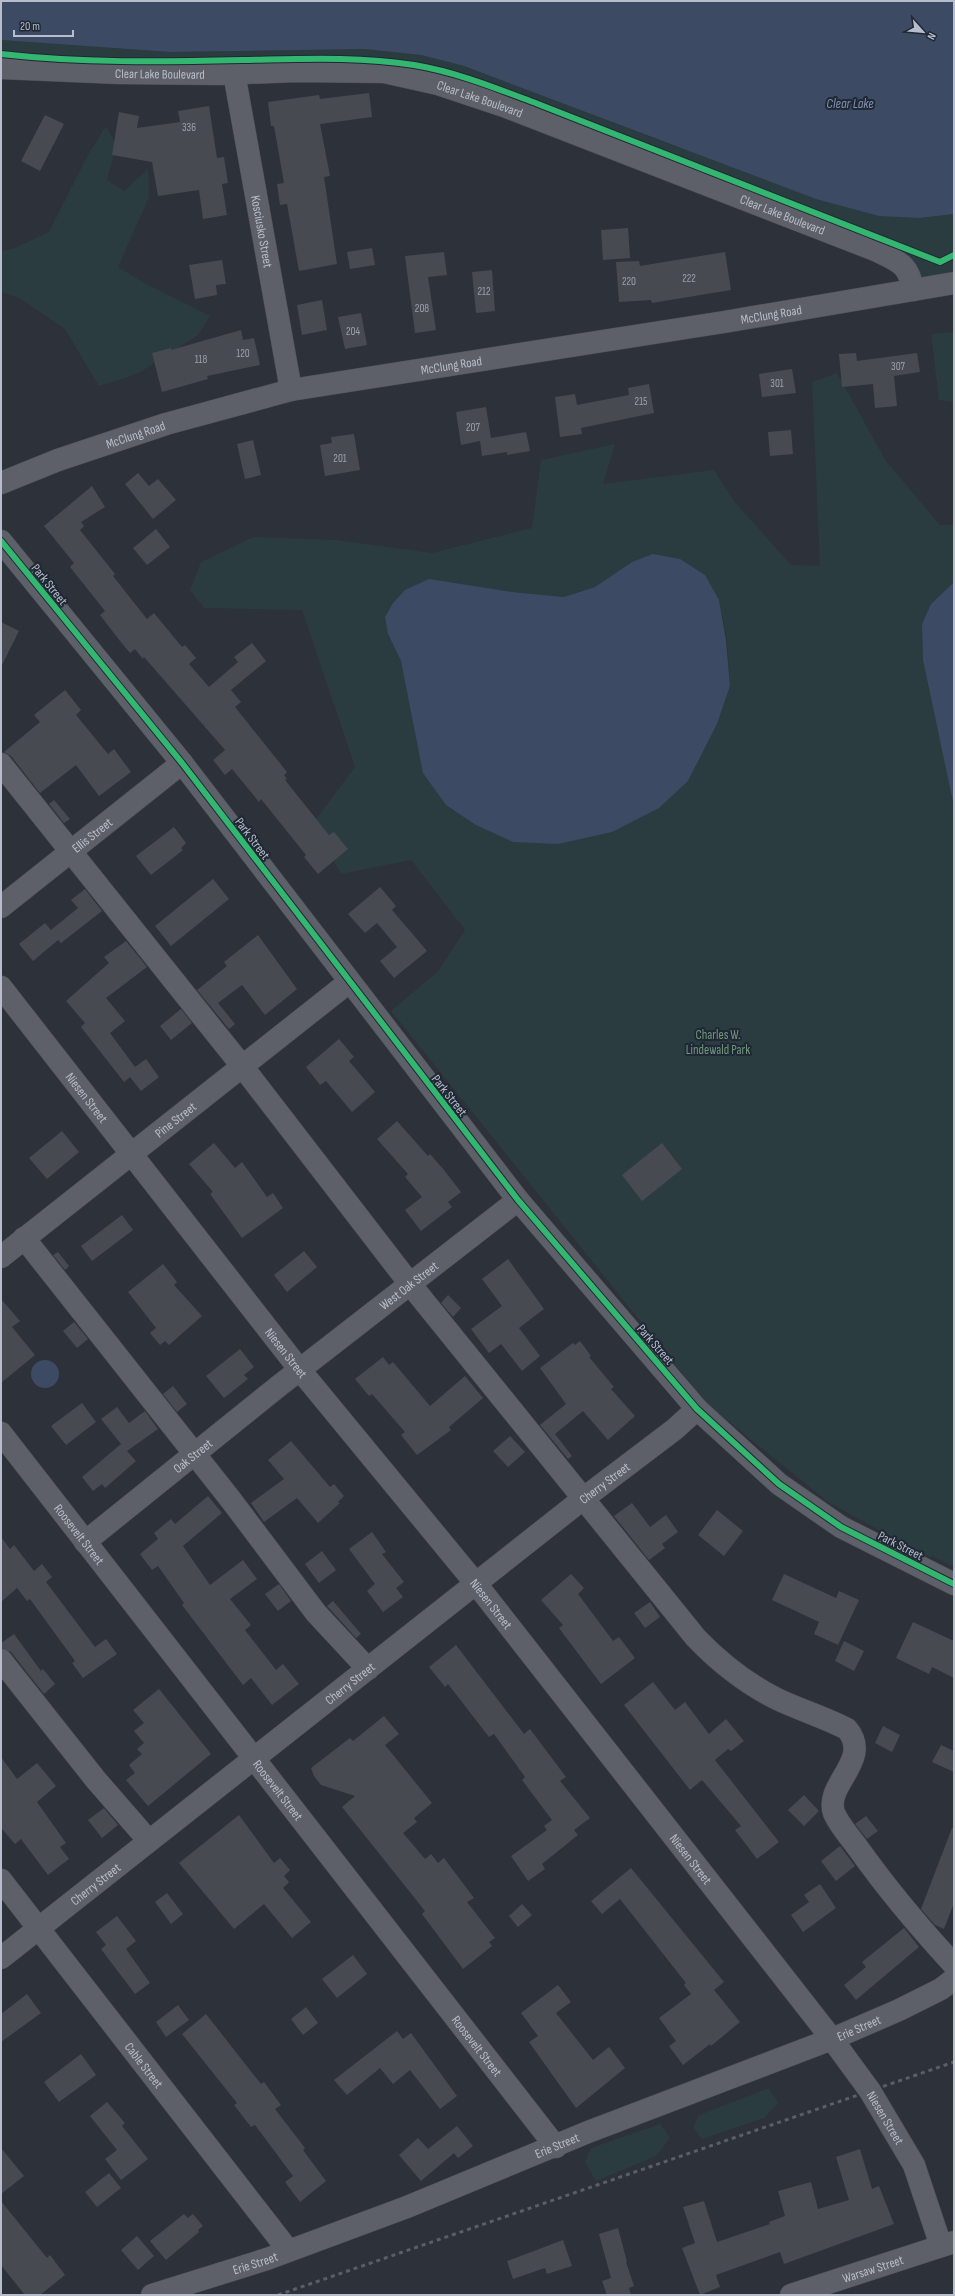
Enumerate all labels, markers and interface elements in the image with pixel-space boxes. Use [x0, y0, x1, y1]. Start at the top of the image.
scale bar [14, 12, 73, 38]
north arrow [903, 12, 943, 52]
text: 20 m [20, 19, 40, 34]
text: N [924, 31, 939, 42]
street label: Clear Lake Boulevard [115, 66, 205, 83]
street label: Clear Lake Boulevard [435, 77, 525, 122]
water label: Clear Lake [826, 95, 874, 112]
house number: 336 [182, 121, 196, 134]
street label: Clear Lake Boulevard [738, 191, 827, 239]
street label: Kosciusko Street [247, 194, 276, 269]
house number: 222 [682, 272, 696, 285]
house number: 220 [622, 275, 636, 288]
house number: 212 [477, 285, 491, 298]
house number: 208 [415, 302, 429, 315]
street label: McClung Road [740, 302, 803, 328]
house number: 204 [346, 325, 360, 338]
house number: 120 [236, 347, 250, 360]
house number: 118 [195, 353, 207, 366]
street label: McClung Road [420, 353, 483, 379]
house number: 307 [891, 360, 906, 373]
house number: 301 [770, 377, 784, 390]
house number: 215 [635, 395, 647, 408]
street label: McClung Road [104, 418, 167, 453]
house number: 207 [466, 421, 481, 434]
house number: 201 [333, 452, 347, 465]
street label: Park Street [28, 561, 71, 609]
street label: Park Street [231, 814, 273, 863]
street label: Ellis Street [69, 815, 116, 856]
park label: Charles W. Lindewald Park [686, 1027, 750, 1058]
street label: Niesen Street [62, 1070, 111, 1126]
street label: Park Street [428, 1072, 470, 1120]
street label: Pine Street [152, 1099, 200, 1141]
street label: West Oak Street [376, 1258, 442, 1314]
street label: Park Street [633, 1321, 677, 1368]
street label: Niesen Street [261, 1325, 310, 1382]
street label: Oak Street [170, 1436, 216, 1477]
street label: Cherry Street [576, 1459, 633, 1508]
street label: Roosevelt Street [50, 1501, 107, 1568]
street label: Park Street [875, 1528, 926, 1564]
street label: Niesen Street [466, 1576, 515, 1633]
street label: Cherry Street [322, 1659, 378, 1708]
street label: Roosevelt Street [249, 1757, 306, 1824]
street label: Niesen Street [666, 1831, 715, 1888]
street label: Cherry Street [68, 1860, 124, 1909]
street label: Erie Street [835, 2012, 884, 2045]
street label: Roosevelt Street [448, 2013, 505, 2080]
street label: Cable Street [121, 2039, 166, 2092]
street label: Niesen Street [863, 2088, 907, 2148]
street label: Erie Street [533, 2130, 582, 2162]
street label: Erie Street [231, 2249, 280, 2278]
street label: Warsaw Street [841, 2252, 906, 2287]

